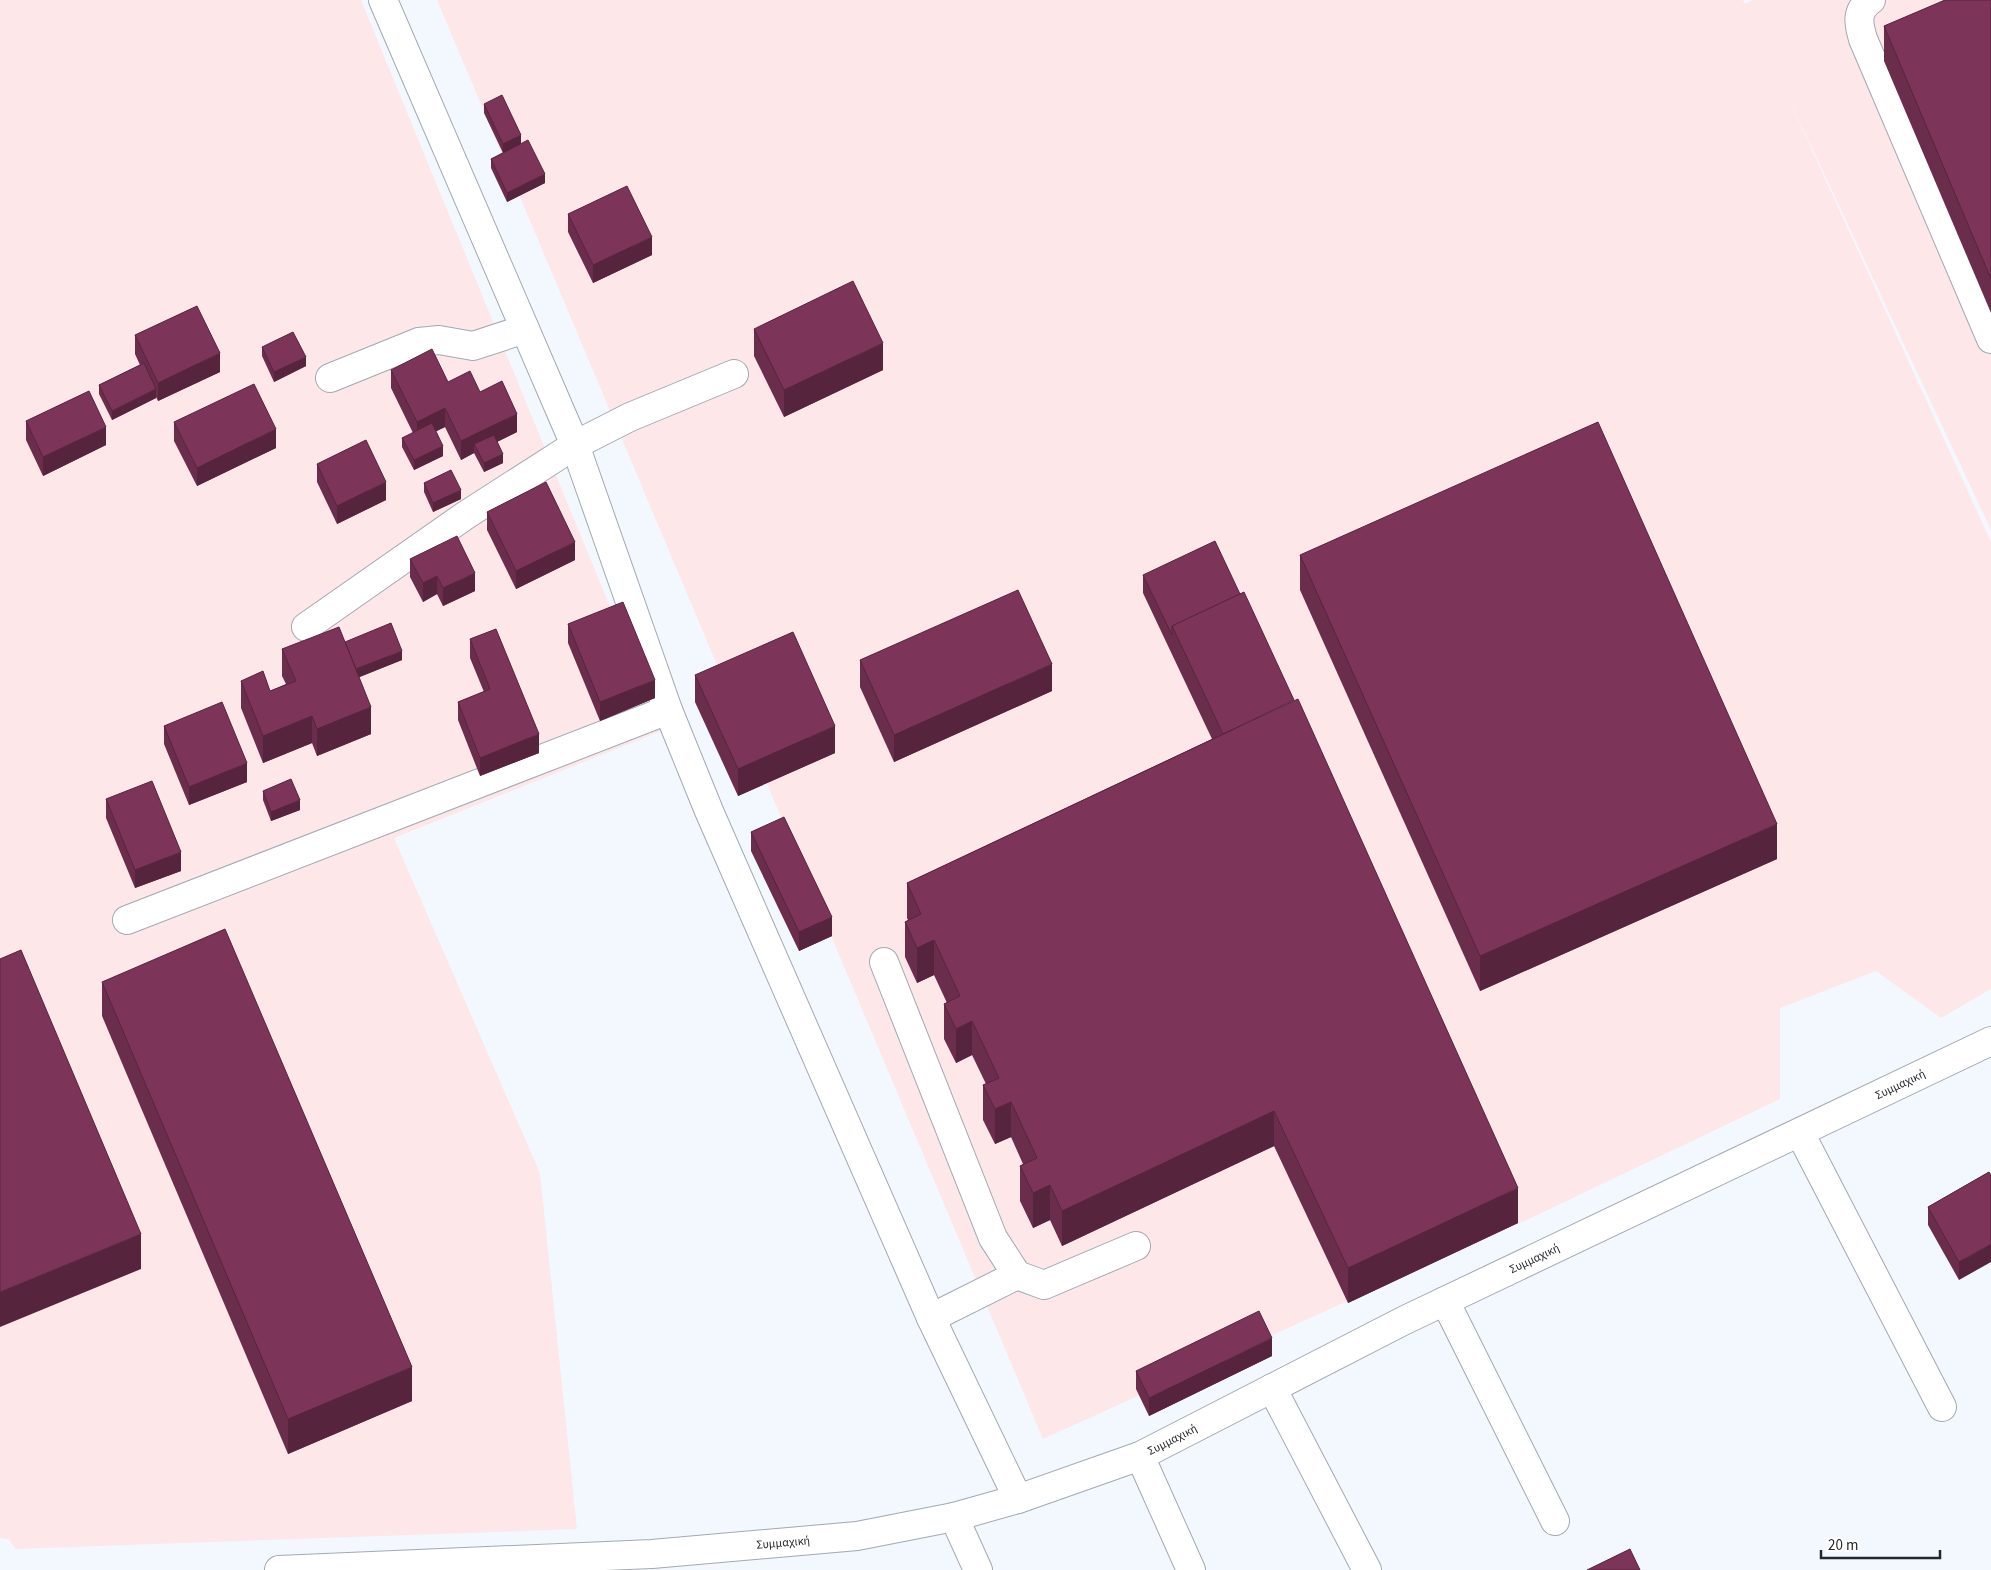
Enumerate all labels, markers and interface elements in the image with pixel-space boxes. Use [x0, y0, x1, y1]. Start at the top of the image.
street label: Συμμαχική [1872, 1065, 1928, 1104]
street label: Συμμαχική [1507, 1240, 1563, 1278]
street label: Συμμαχική [1145, 1420, 1200, 1460]
scale bar [1821, 1528, 1940, 1560]
street label: Συμμαχική [756, 1532, 811, 1554]
text: 20 m [1828, 1535, 1858, 1556]

